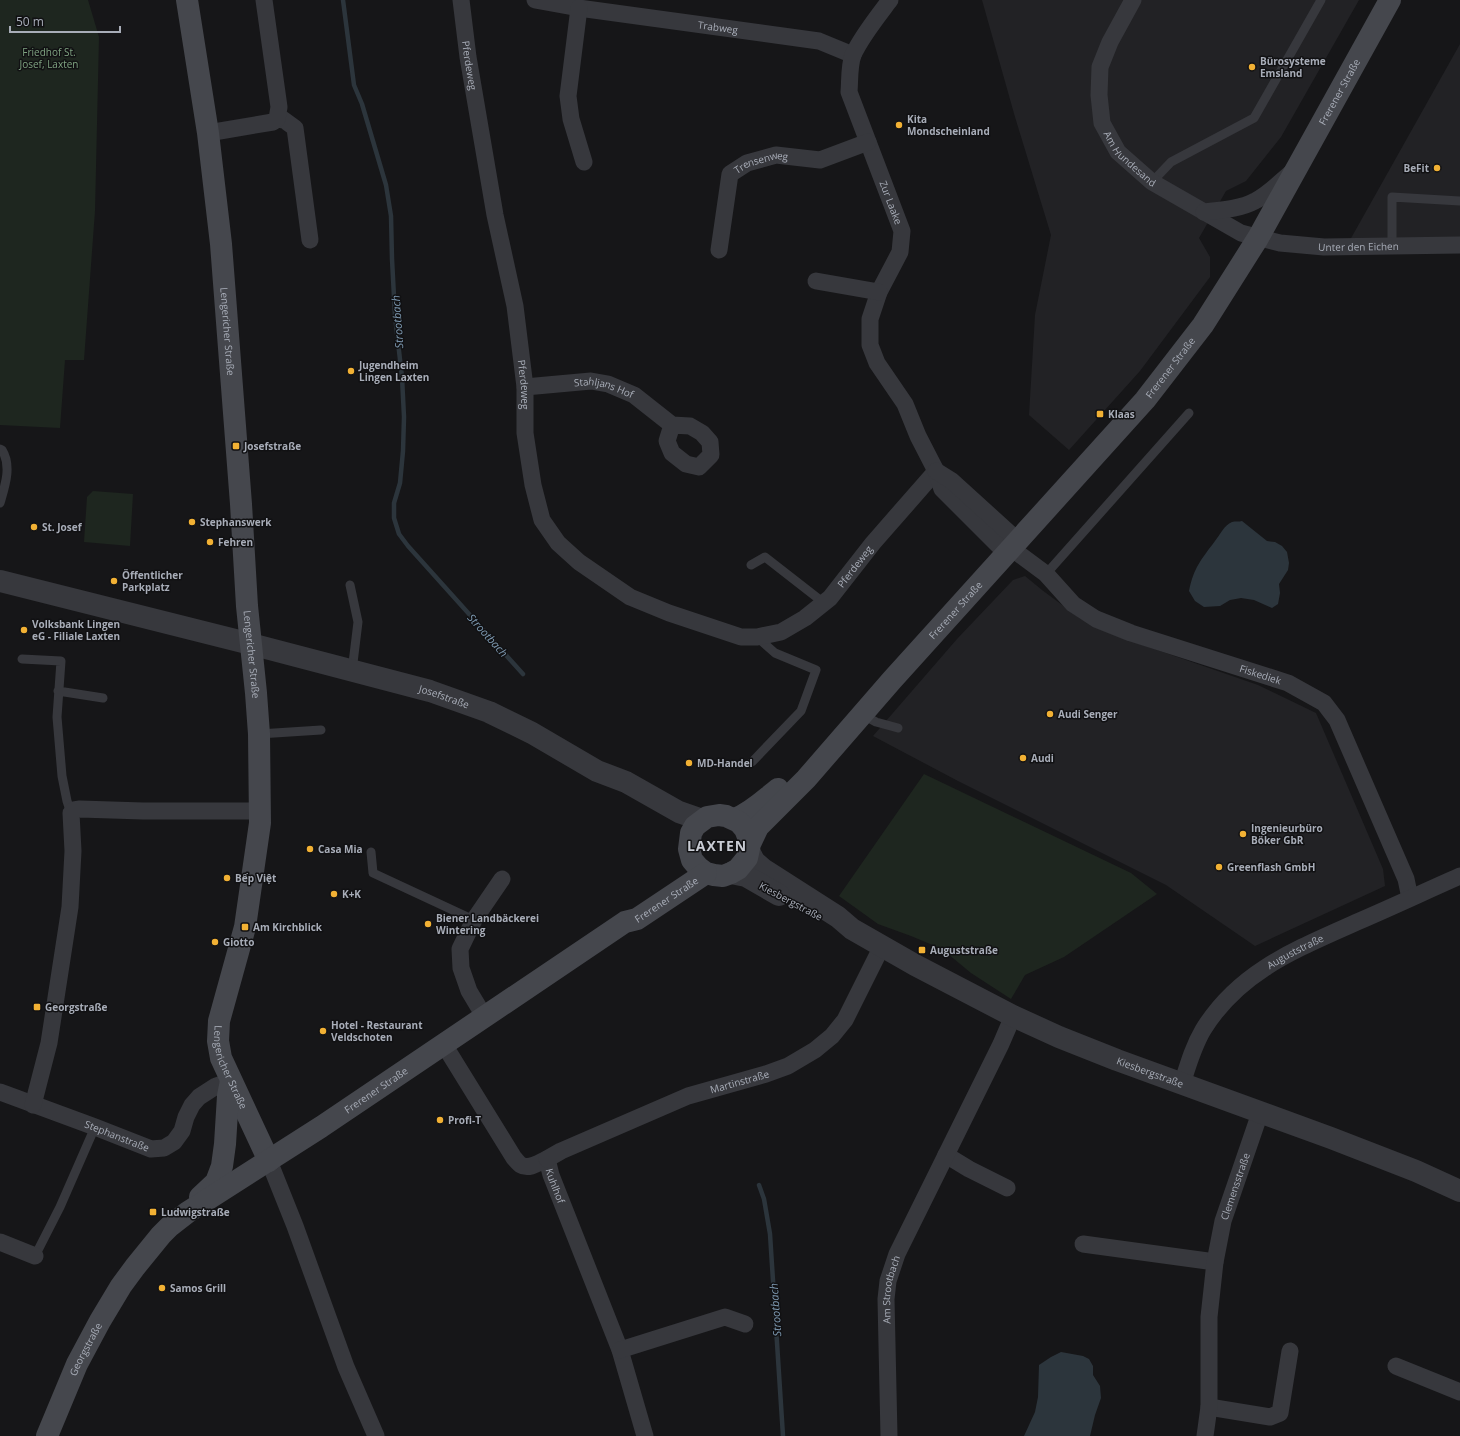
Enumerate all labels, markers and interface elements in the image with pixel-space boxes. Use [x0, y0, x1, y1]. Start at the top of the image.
scale bar [10, 8, 120, 34]
text: 50 m [16, 13, 44, 30]
street label: Trabweg [697, 17, 739, 37]
street label: Pferdeweg [459, 40, 481, 92]
park label: Friedhof St. Josef, Laxten [19, 45, 78, 71]
place label: Bürosysteme Emsland [1260, 54, 1326, 80]
street label: Frerener Straße [1315, 56, 1363, 127]
marker: Bürosysteme Emsland [1247, 62, 1257, 72]
place label: Kita Mondscheinland [907, 112, 990, 138]
marker: Kita Mondscheinland [894, 120, 904, 130]
street label: Am Hundesand [1101, 128, 1159, 190]
street label: Trensenweg [731, 148, 790, 177]
place label: BeFit [1403, 161, 1430, 175]
marker: BeFit [1432, 163, 1442, 173]
street label: Zur Laake [876, 179, 906, 227]
street label: Unter den Eichen [1318, 239, 1399, 254]
street label: Lengericher Straße [217, 287, 238, 376]
water label: Strootbach [388, 295, 406, 349]
street label: Frerener Straße [1142, 334, 1198, 401]
place label: Jugendheim Lingen Laxten [358, 358, 429, 384]
street label: Pferdeweg [515, 359, 532, 410]
marker: Jugendheim Lingen Laxten [346, 366, 356, 376]
street label: Stahljans Hof [573, 374, 636, 401]
place label: Klaas [1108, 407, 1135, 421]
marker: Klaas [1095, 409, 1105, 419]
place label: Josefstraße [243, 439, 301, 453]
marker: Josefstraße [231, 441, 241, 451]
place label: Stephanswerk [200, 515, 272, 529]
marker: Stephanswerk [187, 517, 197, 527]
place label: St. Josef [42, 520, 83, 534]
marker: St. Josef [29, 522, 39, 532]
place label: Fehren [218, 535, 253, 549]
marker: Fehren [205, 537, 215, 547]
street label: Pferdeweg [834, 542, 876, 590]
place label: Öffentlicher Parkplatz [122, 568, 183, 594]
marker: Öffentlicher Parkplatz [109, 576, 119, 586]
street label: Frerener Straße [925, 578, 985, 642]
street label: Lengericher Straße [240, 610, 263, 699]
water label: Strootbach [465, 610, 511, 660]
place label: Volksbank Lingen eG - Filiale Laxten [32, 617, 120, 643]
marker: Volksbank Lingen eG - Filiale Laxten [19, 625, 29, 635]
street label: Fiskediek [1238, 661, 1284, 688]
street label: Josefstraße [417, 681, 472, 712]
place label: Audi Senger [1058, 707, 1118, 721]
marker: Audi Senger [1045, 709, 1055, 719]
place label: Audi [1031, 751, 1054, 765]
marker: Audi [1018, 753, 1028, 763]
place label: MD-Handel [697, 756, 753, 770]
marker: MD-Handel [684, 758, 694, 768]
place label: Ingenieurbüro Böker GbR [1251, 821, 1323, 847]
marker: Ingenieurbüro Böker GbR [1238, 829, 1248, 839]
district label: LAXTEN [687, 836, 747, 855]
place label: Casa Mia [318, 842, 363, 856]
marker: Casa Mia [305, 844, 315, 854]
place label: Greenflash GmbH [1227, 860, 1315, 874]
marker: Greenflash GmbH [1214, 862, 1224, 872]
place label: Bếp Việt [235, 871, 277, 885]
marker: Bếp Việt [222, 873, 232, 883]
street label: Frerener Straße [632, 873, 701, 926]
street label: Kiesbergstraße [757, 878, 826, 924]
place label: K+K [342, 887, 361, 901]
marker: K+K [329, 889, 339, 899]
place label: Biener Landbäckerei Wintering [436, 911, 539, 937]
marker: Biener Landbäckerei Wintering [423, 919, 433, 929]
place label: Am Kirchblick [253, 920, 323, 934]
marker: Am Kirchblick [240, 922, 250, 932]
street label: Auguststraße [1264, 931, 1326, 972]
place label: Giotto [223, 935, 254, 949]
marker: Giotto [210, 937, 220, 947]
place label: Auguststraße [930, 943, 998, 957]
marker: Auguststraße [917, 945, 927, 955]
place label: Georgstraße [45, 1000, 108, 1014]
marker: Georgstraße [32, 1002, 42, 1012]
place label: Hotel - Restaurant Veldschoten [331, 1018, 423, 1044]
street label: Lengericher Straße [211, 1025, 251, 1112]
marker: Hotel - Restaurant Veldschoten [318, 1026, 328, 1036]
street label: Kiesbergstraße [1115, 1053, 1186, 1091]
street label: Frerener Straße [341, 1063, 411, 1116]
street label: Martinstraße [708, 1066, 771, 1096]
place label: Profi-T [448, 1113, 481, 1127]
marker: Profi-T [435, 1115, 445, 1125]
street label: Stephanstraße [83, 1117, 152, 1155]
street label: Clemensstraße [1217, 1151, 1253, 1222]
street label: Kuhlhof [543, 1167, 569, 1206]
place label: Ludwigstraße [161, 1205, 230, 1219]
marker: Ludwigstraße [148, 1207, 158, 1217]
street label: Am Strootbach [879, 1254, 903, 1324]
place label: Samos Grill [170, 1281, 226, 1295]
marker: Samos Grill [157, 1283, 167, 1293]
water label: Strootbach [766, 1283, 784, 1337]
street label: Georgstraße [66, 1320, 105, 1378]

